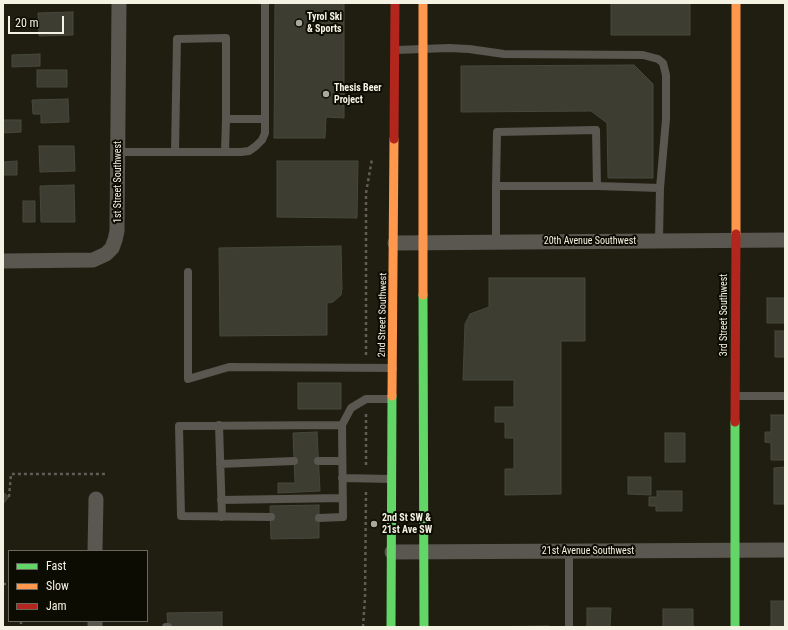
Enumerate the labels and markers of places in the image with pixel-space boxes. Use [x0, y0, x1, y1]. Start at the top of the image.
place label: Tyrol Ski & Sports [307, 11, 342, 34]
marker: Tyrol Ski & Sports [294, 18, 304, 28]
place label: Thesis Beer Project [334, 82, 382, 106]
marker: Thesis Beer Project [321, 89, 331, 99]
place label: 2nd St SW & 21st Ave SW [382, 512, 432, 536]
marker: 2nd St SW & 21st Ave SW [369, 519, 379, 529]

